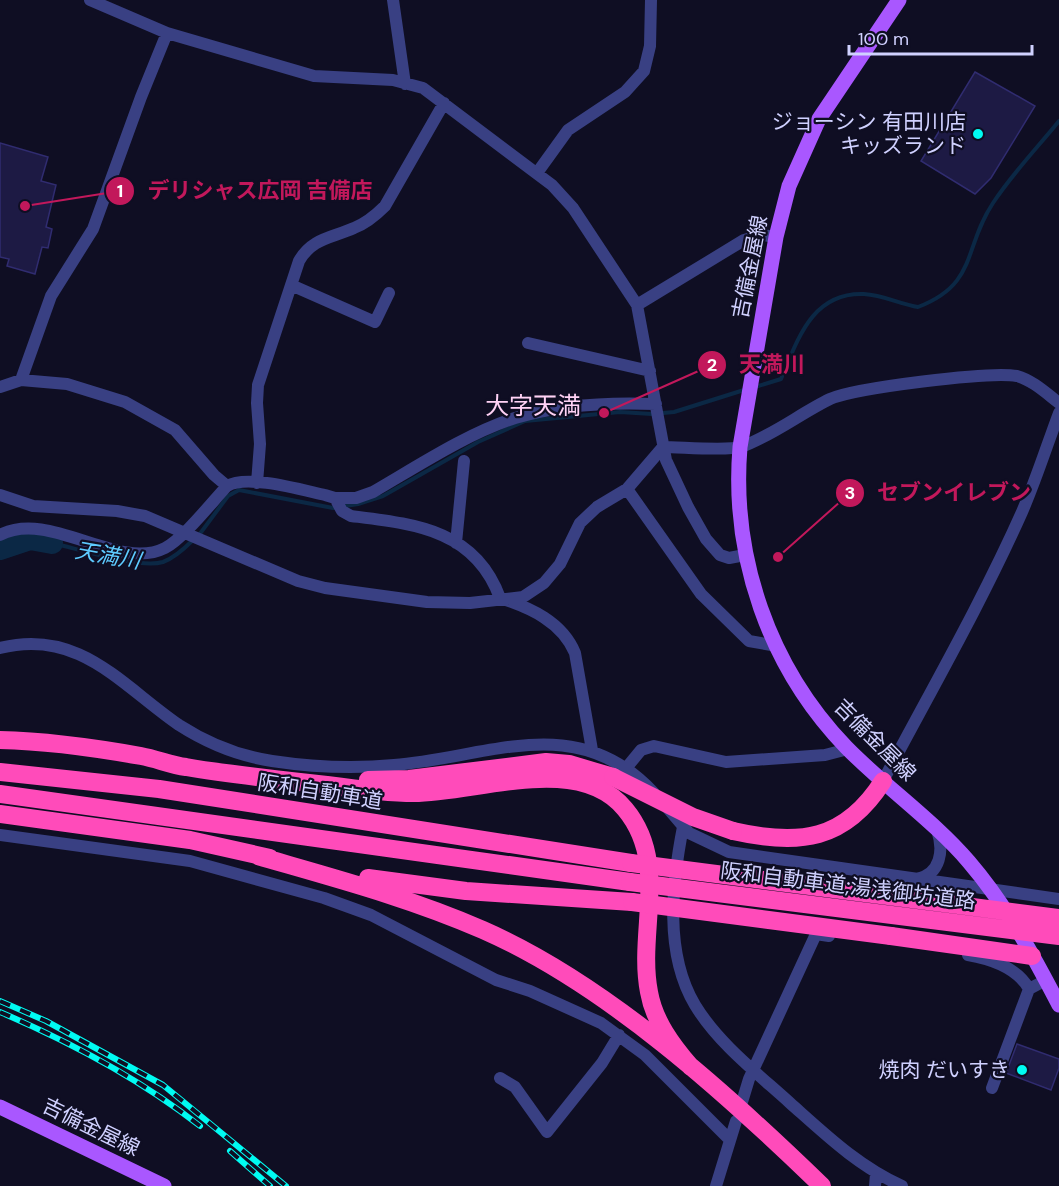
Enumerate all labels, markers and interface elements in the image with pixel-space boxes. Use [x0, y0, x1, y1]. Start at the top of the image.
scale bar [849, 18, 1032, 56]
text: 100 m [858, 27, 909, 51]
place label: ジョーシン 有田川店 キッズランド [772, 108, 966, 160]
marker: ジョーシン 有田川店 キッズランド [971, 127, 985, 141]
callout: デリシャス広岡 吉備店 [105, 171, 385, 211]
text: デリシャス広岡 吉備店 [147, 176, 373, 205]
text: 1 [117, 179, 123, 203]
street label: 吉備金屋線 [726, 213, 774, 321]
callout: 天満川 [697, 345, 817, 385]
text: 天満川 [739, 350, 805, 379]
text: 2 [707, 353, 717, 377]
district label: 大字天満 [485, 390, 581, 421]
callout: セブンイレブン [835, 473, 1043, 513]
text: セブンイレブン [877, 478, 1031, 507]
text: 3 [845, 481, 855, 505]
water label: 天満川 [73, 535, 145, 576]
street label: 吉備金屋線 [828, 693, 922, 787]
street label: 阪和自動車道 [256, 768, 384, 816]
street label: 阪和自動車道;湯浅御坊道路 [719, 856, 977, 916]
place label: 焼肉 だいすき [878, 1056, 1010, 1084]
marker: 焼肉 だいすき [1015, 1063, 1029, 1077]
street label: 吉備金屋線 [38, 1091, 144, 1163]

